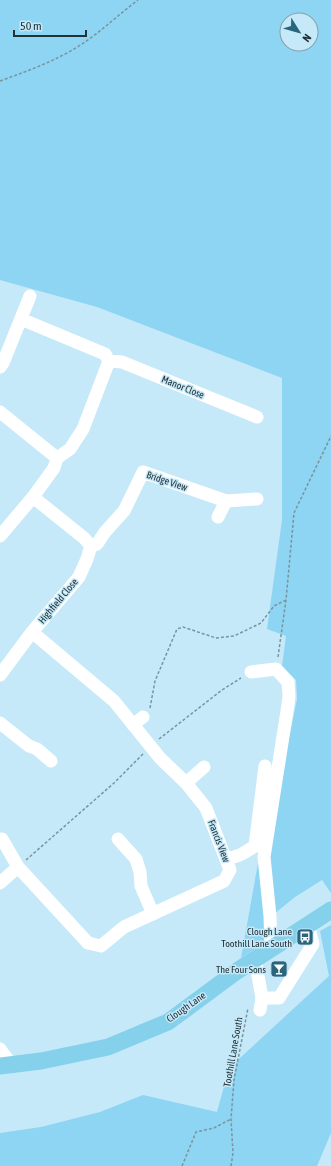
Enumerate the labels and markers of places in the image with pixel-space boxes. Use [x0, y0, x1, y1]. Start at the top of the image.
place label: Clough Lane Toothill Lane South [221, 926, 292, 949]
bus stop icon: Clough Lane Toothill Lane South [295, 927, 315, 947]
bar icon: The Four Sons [269, 959, 289, 979]
place label: The Four Sons [216, 964, 266, 975]

